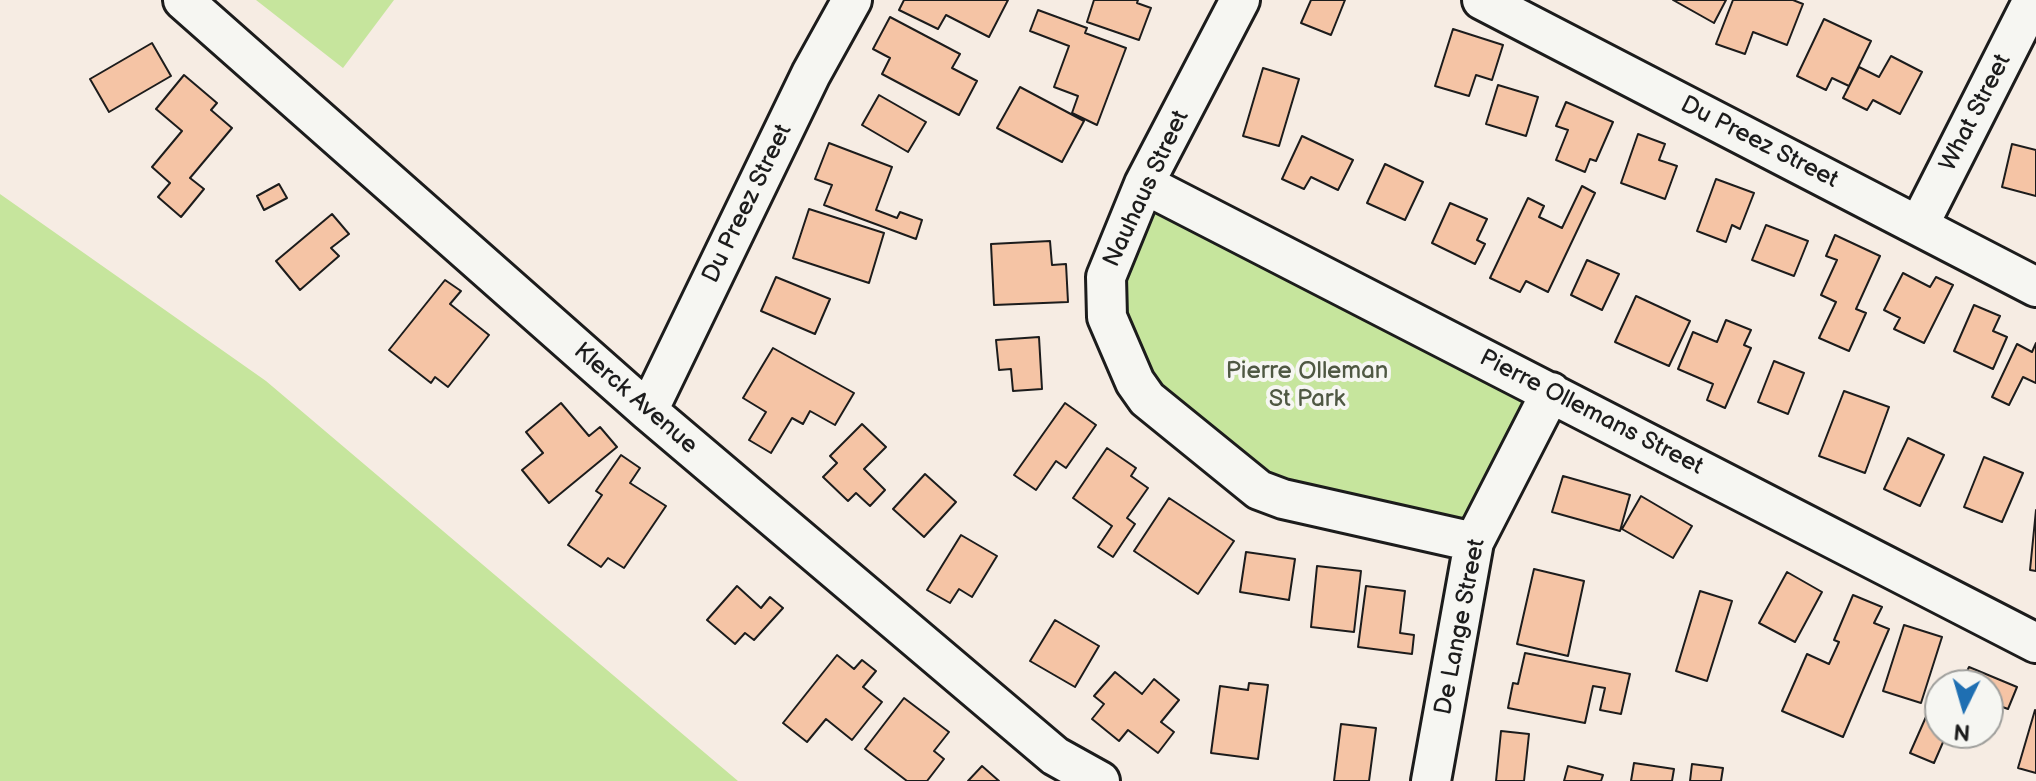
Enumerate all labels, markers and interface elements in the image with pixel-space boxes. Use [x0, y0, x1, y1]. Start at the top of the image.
street label: What Street [1934, 50, 2018, 176]
street label: Du Preez Street [1675, 91, 1843, 195]
street label: Nauhaus Street [1098, 106, 1196, 272]
street label: Du Preez Street [697, 120, 799, 288]
street label: Klerck Avenue [567, 337, 703, 461]
street label: Pierre Ollemans Street [1475, 344, 1707, 482]
park label: Pierre Olleman St Park [1226, 358, 1388, 414]
street label: De Lange Street [1430, 537, 1492, 717]
north arrow [1924, 669, 2004, 749]
text: N [1953, 717, 1971, 746]

